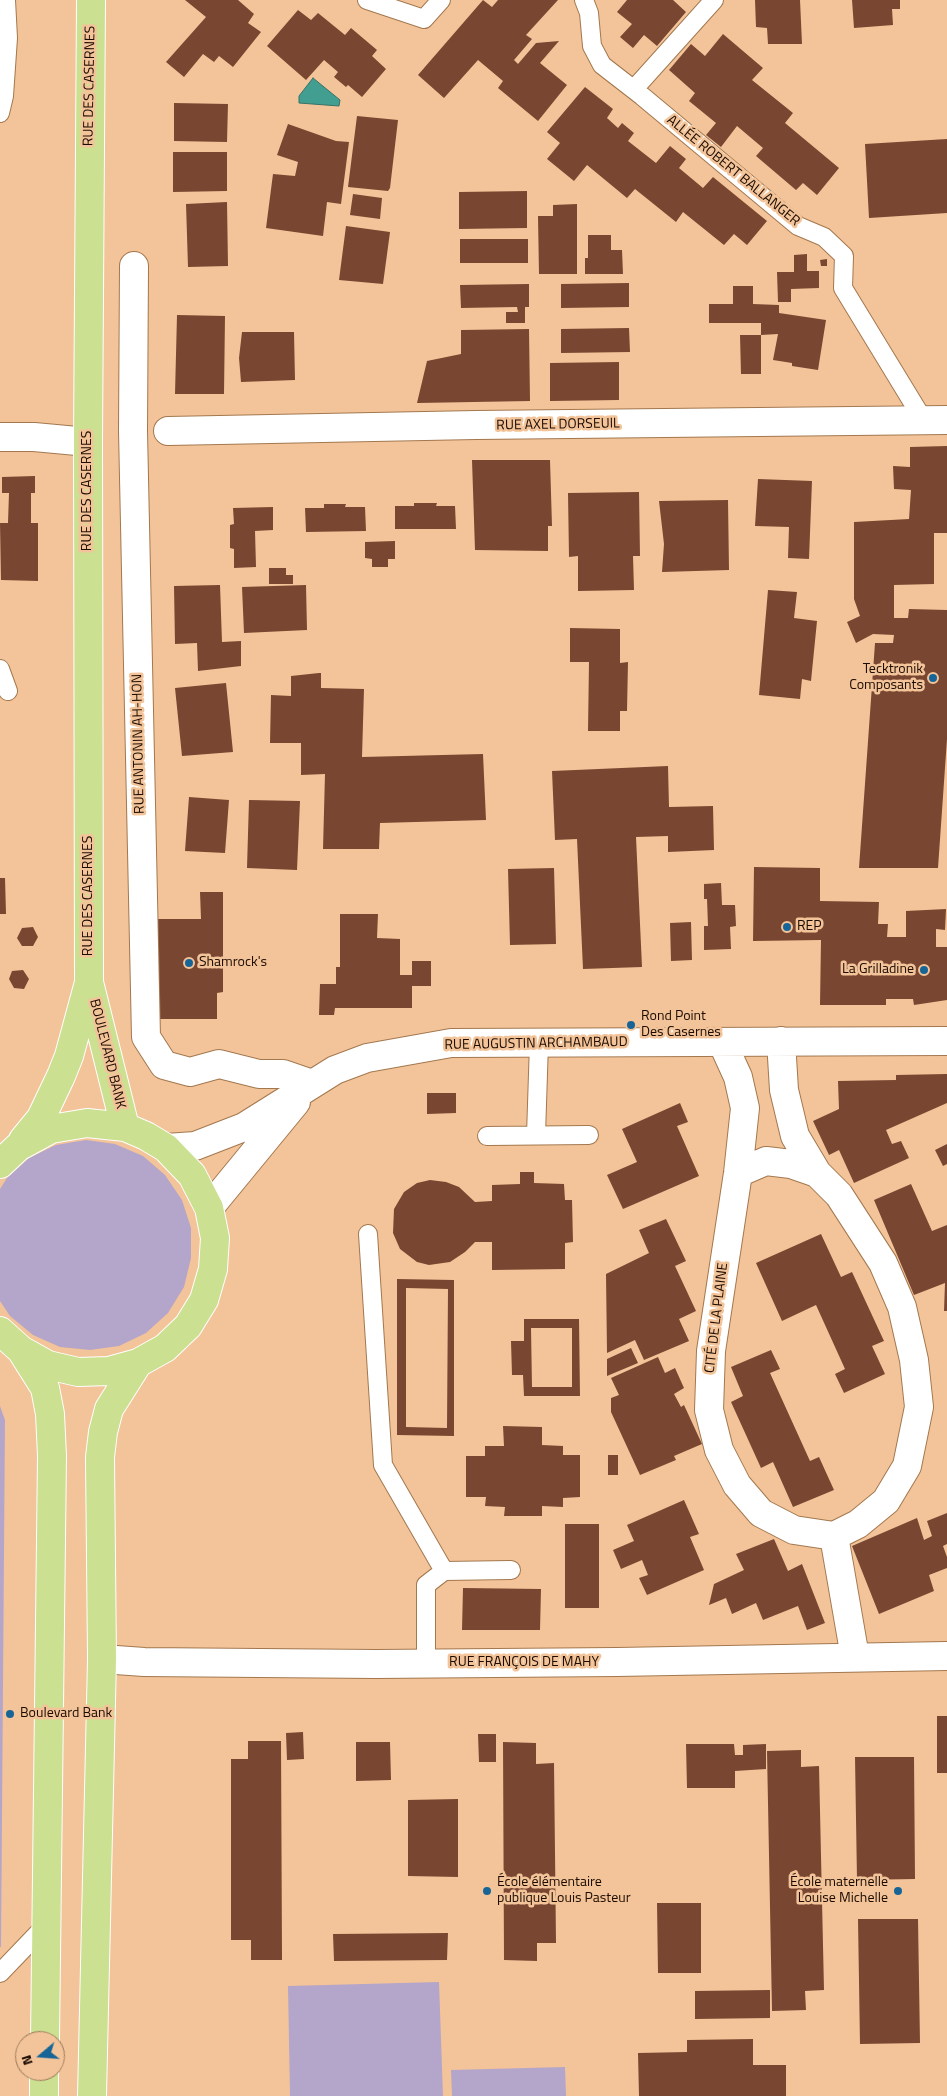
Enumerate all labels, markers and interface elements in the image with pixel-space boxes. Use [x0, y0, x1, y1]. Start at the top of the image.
street label: RUE DES CASERNES [81, 26, 99, 146]
street label: ALLÉE ROBERT BALLANGER [663, 112, 803, 230]
street label: RUE AXEL DORSEUIL [496, 416, 620, 434]
street label: RUE DES CASERNES [80, 431, 96, 551]
place label: Tecktronik Composants [849, 662, 923, 694]
marker: Tecktronik Composants [927, 672, 939, 684]
street label: RUE ANTONIN AH-HON [129, 674, 149, 814]
street label: RUE DES CASERNES [81, 836, 97, 956]
place label: REP [797, 919, 822, 935]
marker: REP [781, 921, 793, 933]
place label: Shamrock's [199, 955, 267, 971]
marker: Shamrock's [183, 957, 195, 969]
place label: La Grilladine [842, 962, 914, 978]
marker: La Grilladine [918, 964, 930, 976]
street label: BOULEVARD BANK [85, 997, 129, 1111]
place label: Rond Point Des Casernes [641, 1009, 721, 1042]
marker: Rond Point Des Casernes [625, 1019, 637, 1031]
street label: RUE AUGUSTIN ARCHAMBAUD [444, 1034, 628, 1054]
street label: CITÉ DE LA PLAINE [702, 1262, 732, 1374]
street label: RUE FRANÇOIS DE MAHY [449, 1655, 599, 1671]
place label: Boulevard Bank [20, 1706, 112, 1722]
marker: Boulevard Bank [4, 1708, 16, 1720]
place label: École élémentaire publique Louis Pasteur [497, 1875, 631, 1908]
place label: École maternelle Louise Michelle [790, 1875, 888, 1908]
marker: École élémentaire publique Louis Pasteur [481, 1885, 493, 1897]
marker: École maternelle Louise Michelle [892, 1885, 904, 1897]
north arrow [15, 2031, 65, 2081]
text: N [15, 2053, 38, 2068]

